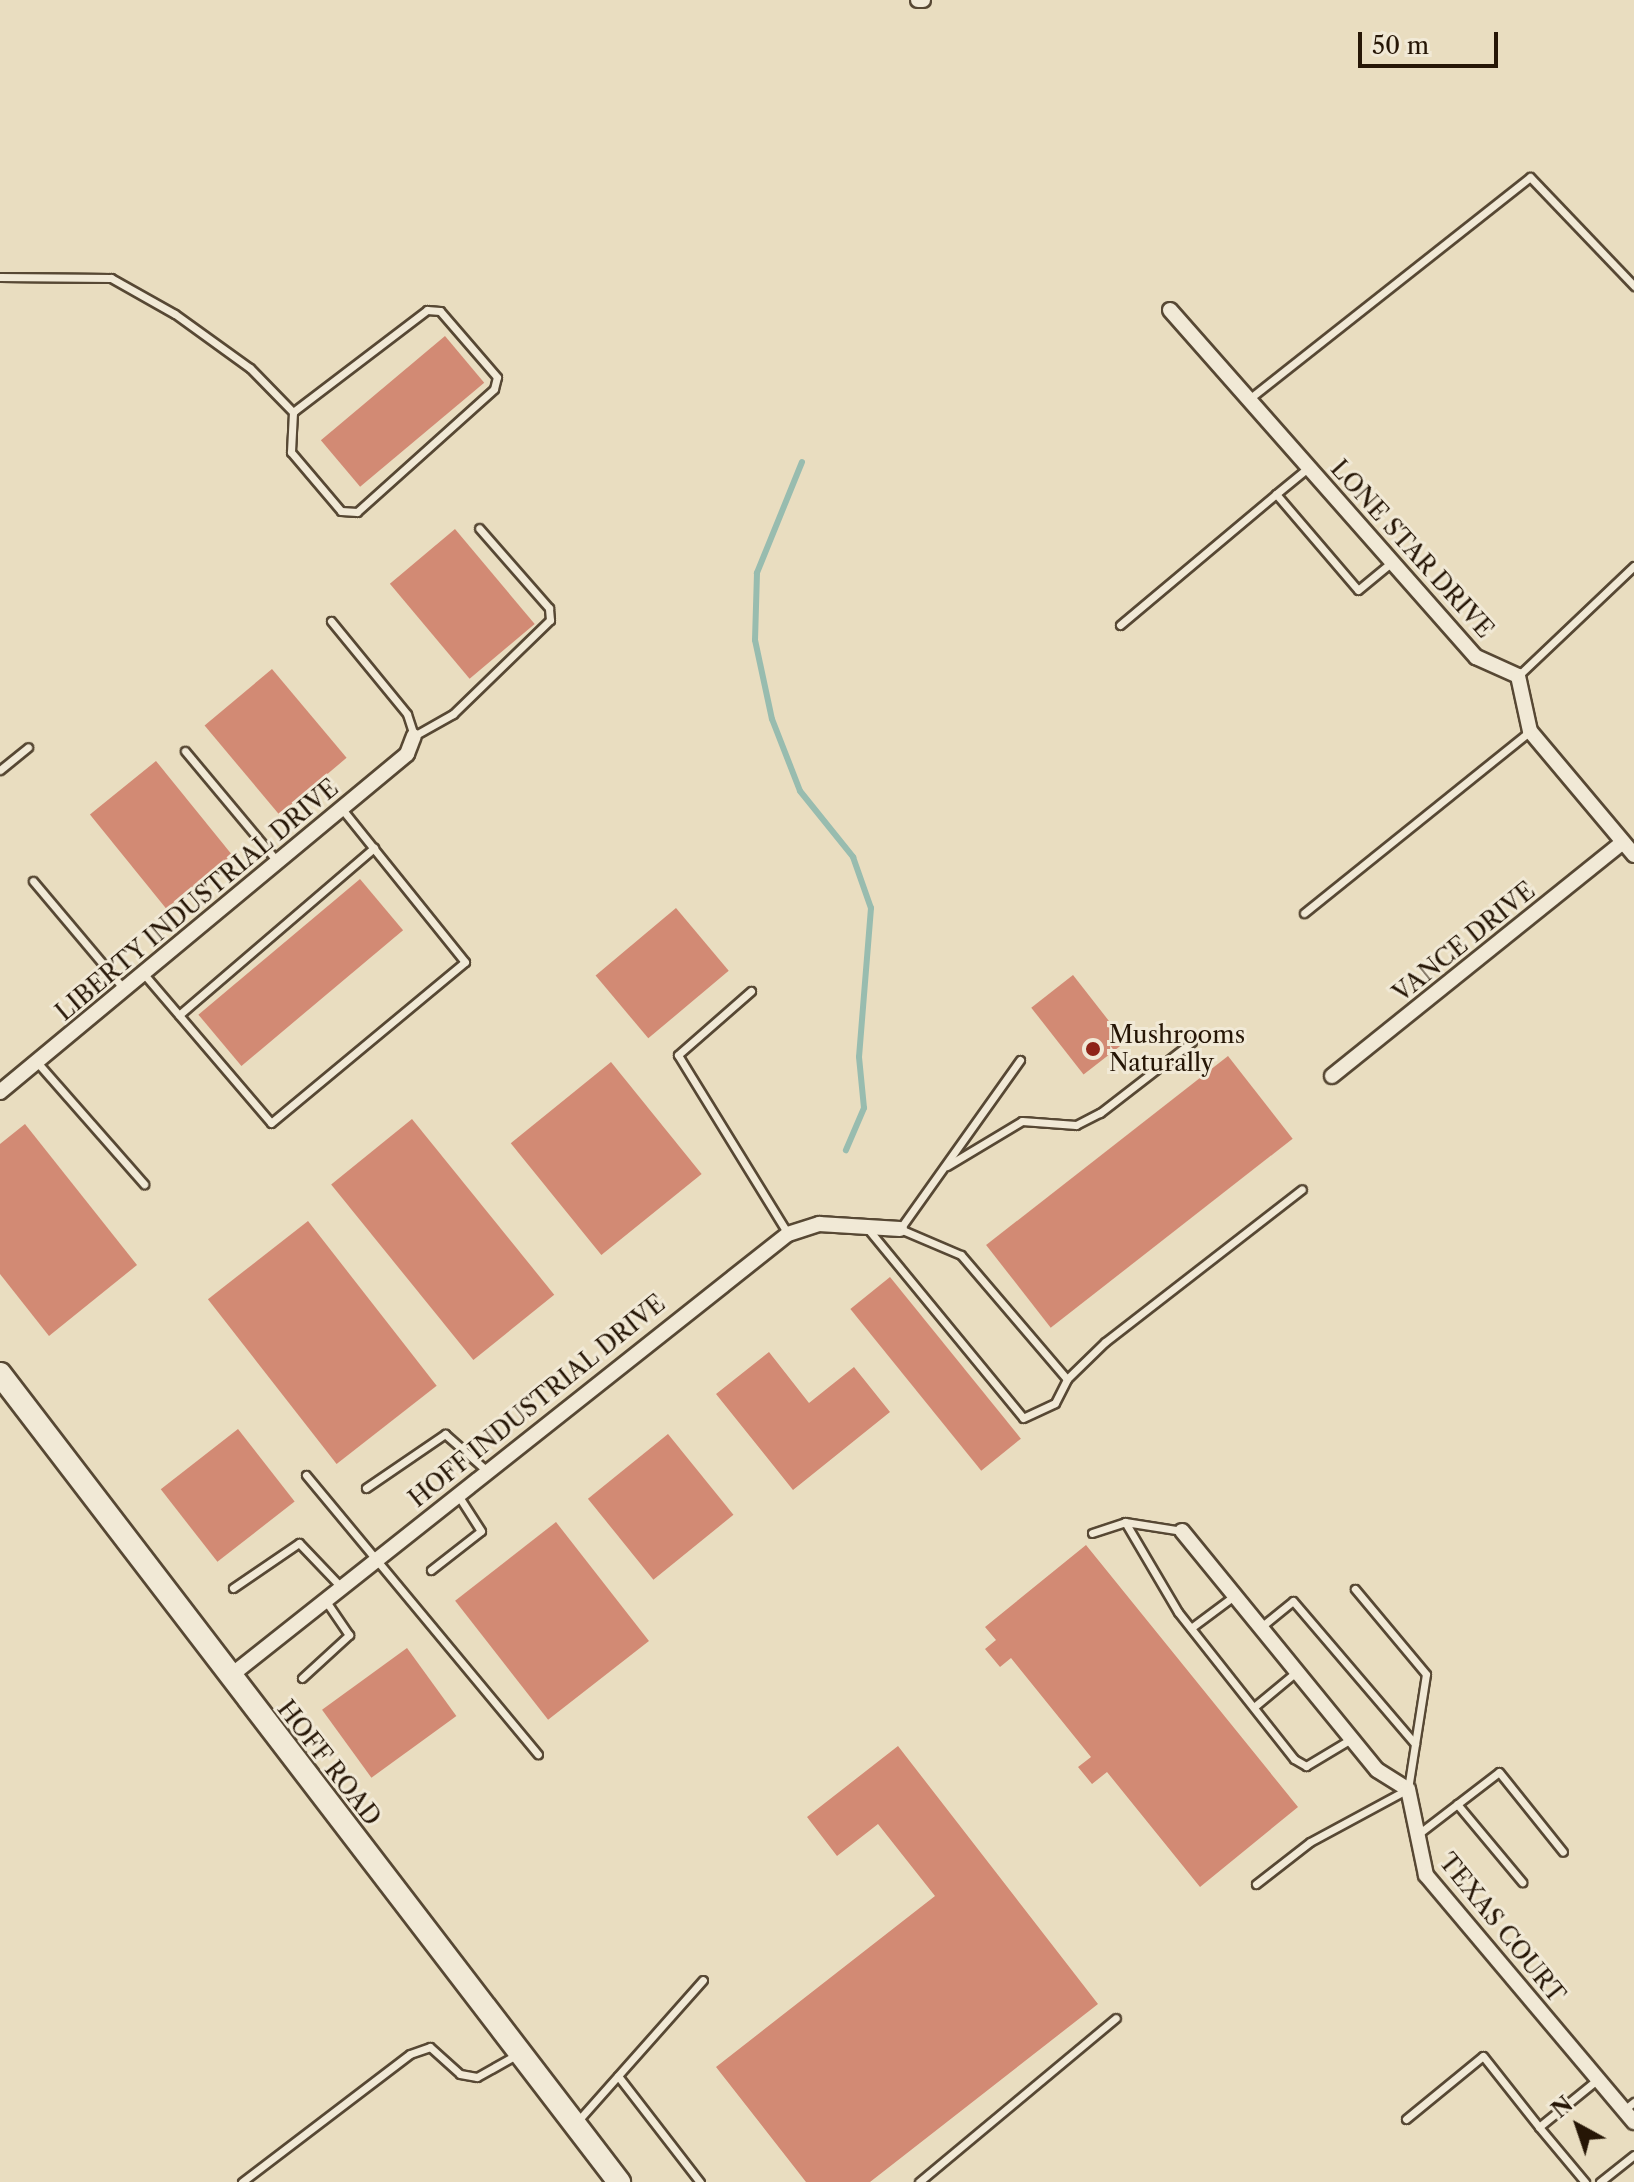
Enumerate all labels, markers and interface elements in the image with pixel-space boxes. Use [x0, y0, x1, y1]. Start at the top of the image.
scale bar [1362, 16, 1502, 66]
text: 50 m [1372, 31, 1429, 60]
street label: LONE STAR DRIVE [1324, 454, 1500, 644]
street label: LIBERTY INDUSTRIAL DRIVE [49, 773, 345, 1027]
street label: VANCE DRIVE [1387, 876, 1541, 1008]
place label: Mushrooms Naturally [1109, 1021, 1245, 1077]
marker: Mushrooms Naturally [1084, 1040, 1102, 1058]
street label: HOFF INDUSTRIAL DRIVE [403, 1288, 671, 1514]
street label: HOFF ROAD [271, 1695, 387, 1831]
street label: TEXAS COURT [1433, 1848, 1571, 2008]
north arrow [1538, 2086, 1618, 2166]
text: N [1546, 2091, 1578, 2124]

